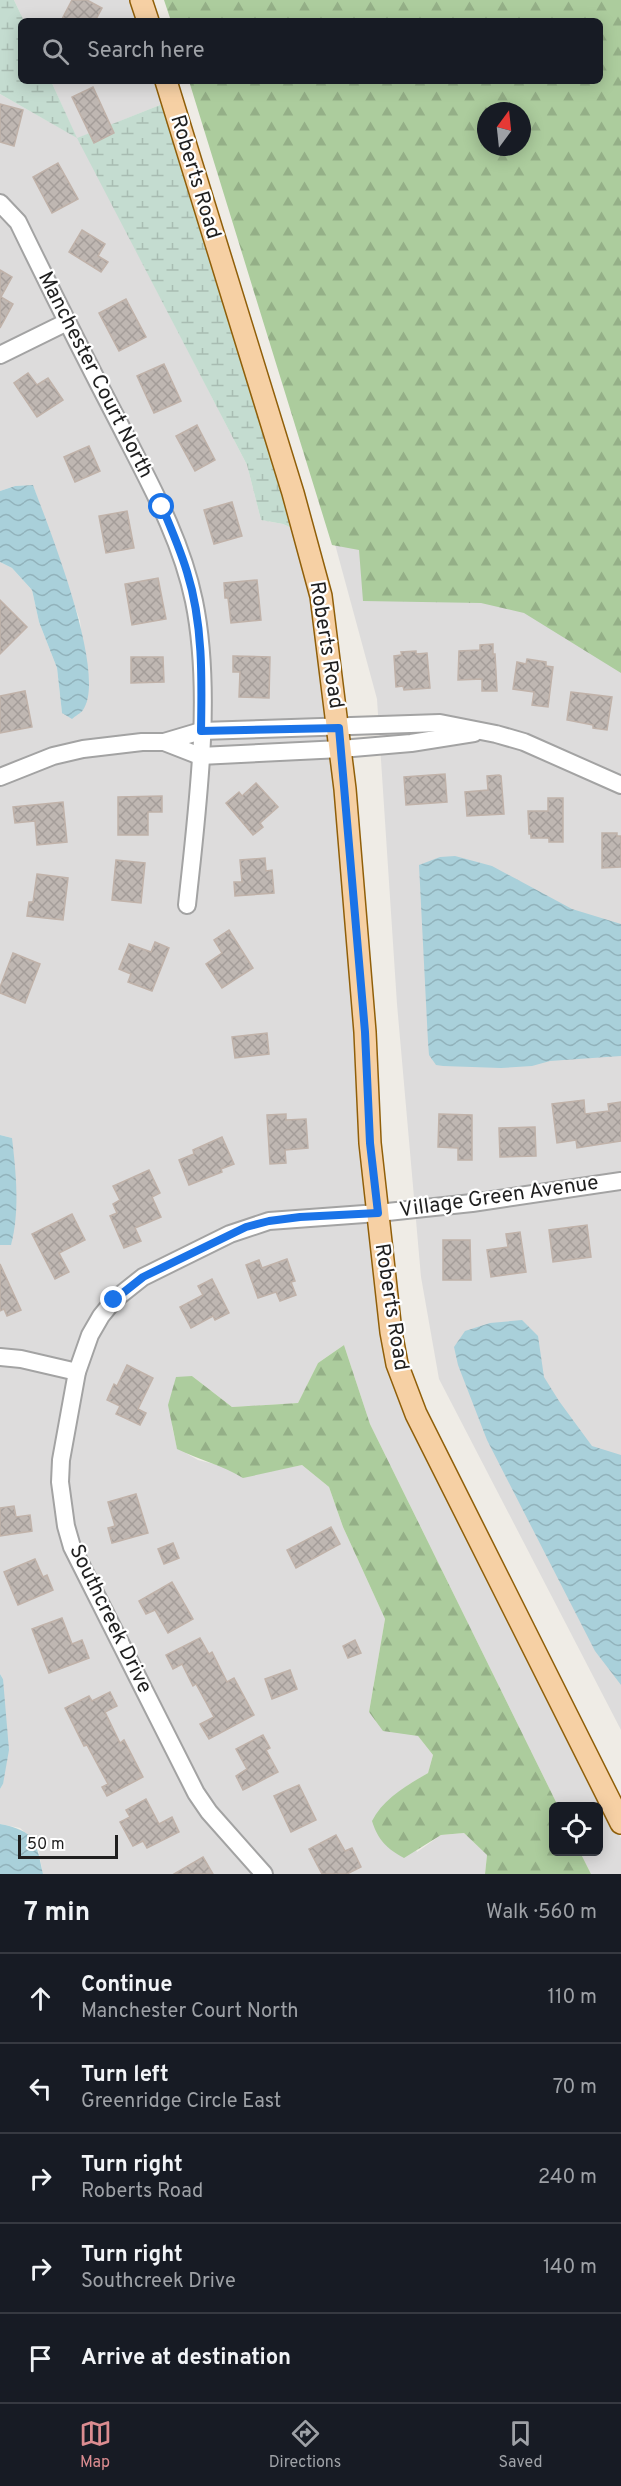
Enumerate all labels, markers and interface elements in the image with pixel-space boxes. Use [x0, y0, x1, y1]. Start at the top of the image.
search box [18, 18, 603, 84]
icon: search [39, 35, 72, 68]
text: Search here [87, 38, 205, 65]
north arrow [477, 102, 531, 156]
street label: Roberts Road [163, 112, 227, 242]
street label: Manchester Court North [31, 267, 159, 483]
route start [148, 493, 174, 519]
street label: Roberts Road [303, 579, 349, 711]
street label: Village Green Avenue [398, 1170, 600, 1224]
street label: Roberts Road [368, 1241, 414, 1373]
route end [100, 1286, 126, 1312]
street label: Southcreek Drive [62, 1540, 158, 1698]
map controls [549, 1802, 603, 1856]
button: locate [549, 1802, 603, 1856]
scale bar [18, 1832, 118, 1860]
text: 50 m [27, 1835, 65, 1855]
text: 7 min [24, 1897, 90, 1930]
text: Walk · 560 m [486, 1900, 597, 1926]
text: Continue [81, 1972, 172, 1999]
icon: ahead [24, 1982, 57, 2015]
text: 110 m [548, 1985, 597, 2011]
text: Manchester Court North [81, 1999, 299, 2025]
text: Turn left [81, 2062, 169, 2089]
icon: left [24, 2072, 57, 2105]
text: 70 m [553, 2075, 597, 2101]
text: Greenridge Circle East [81, 2089, 281, 2115]
text: Turn right [81, 2152, 183, 2179]
icon: right [24, 2162, 57, 2195]
text: 240 m [538, 2165, 597, 2191]
text: Roberts Road [81, 2179, 203, 2205]
text: Turn right [81, 2242, 183, 2269]
icon: right [24, 2252, 57, 2285]
text: 140 m [543, 2255, 597, 2281]
text: Southcreek Drive [81, 2269, 236, 2295]
icon: arrive [24, 2342, 57, 2375]
text: Arrive at destination [81, 2345, 291, 2372]
tab: Map [79, 2417, 112, 2473]
tab: Directions [269, 2417, 341, 2473]
tab: Saved [498, 2417, 542, 2473]

